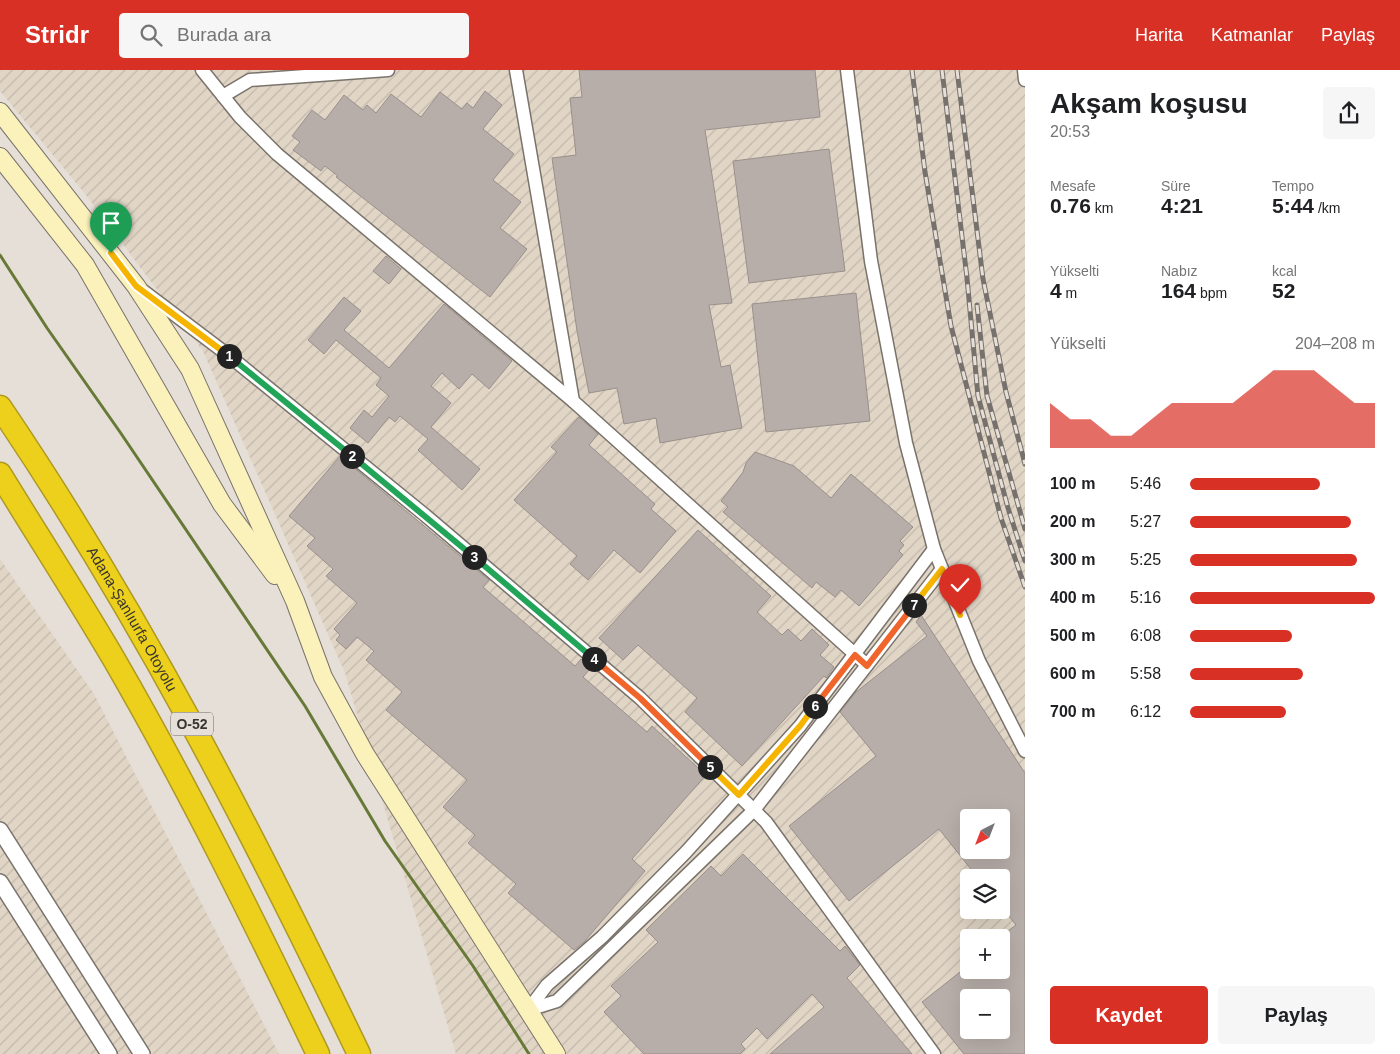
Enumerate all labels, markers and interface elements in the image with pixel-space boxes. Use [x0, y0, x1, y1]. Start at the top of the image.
search box [119, 13, 469, 58]
text: Stridr [25, 21, 89, 48]
icon: search [137, 21, 165, 49]
text: Burada ara [177, 24, 271, 45]
text: Harita [1135, 25, 1183, 45]
text: Katmanlar [1211, 25, 1293, 45]
text: Paylaş [1321, 25, 1375, 45]
button: share [1323, 87, 1375, 139]
text: Akşam koşusu [1050, 88, 1248, 119]
text: 20:53 [1050, 123, 1090, 140]
text: Mesafe [1050, 178, 1096, 194]
text: Süre [1161, 178, 1191, 194]
text: Tempo [1272, 178, 1314, 194]
text: 0.76 [1050, 194, 1091, 217]
text: 4:21 [1161, 194, 1203, 217]
text: 5:44 [1272, 194, 1314, 217]
text: km [1091, 200, 1113, 216]
text: /km [1314, 200, 1340, 216]
pin [90, 202, 132, 253]
icon: arrive [97, 209, 125, 237]
text: Yükselti [1050, 263, 1099, 279]
text: Nabız [1161, 263, 1198, 279]
text: kcal [1272, 263, 1297, 279]
text: 4 [1050, 279, 1062, 302]
text: 164 [1161, 279, 1196, 302]
text: 52 [1272, 279, 1295, 302]
text: m [1062, 285, 1077, 301]
text: bpm [1196, 285, 1227, 301]
text: Yükselti [1050, 335, 1106, 352]
text: 204–208 m [1295, 335, 1375, 352]
pin: 1 [216, 344, 242, 368]
text: 1 [226, 348, 233, 364]
pin: 2 [340, 444, 364, 468]
text: 2 [349, 448, 356, 464]
text: 100 m [1050, 475, 1095, 492]
text: 5:46 [1130, 475, 1161, 492]
text: 200 m [1050, 513, 1095, 530]
text: 5:27 [1130, 513, 1161, 530]
street label: Adana-Şanlıurfa Otoyolu [84, 544, 181, 694]
pin: 3 [462, 544, 486, 570]
text: 3 [471, 549, 478, 565]
text: 300 m [1050, 551, 1095, 568]
text: 5:25 [1130, 551, 1161, 568]
pin [939, 564, 981, 615]
icon: check [946, 571, 974, 599]
text: 400 m [1050, 589, 1095, 606]
text: 5:16 [1130, 589, 1161, 606]
pin: 7 [902, 592, 926, 618]
text: 7 [911, 597, 918, 613]
text: 500 m [1050, 627, 1095, 644]
text: 6:08 [1130, 627, 1161, 644]
pin: 4 [582, 646, 606, 672]
text: 4 [591, 651, 598, 667]
text: 600 m [1050, 665, 1095, 682]
text: 5:58 [1130, 665, 1161, 682]
pin: 6 [802, 694, 828, 718]
text: 6 [812, 698, 819, 714]
text: 700 m [1050, 703, 1095, 720]
text: 6:12 [1130, 703, 1161, 720]
road number: O-52 [171, 712, 213, 736]
pin: 5 [698, 754, 722, 780]
text: 5 [707, 759, 714, 775]
north arrow [960, 809, 1010, 859]
map controls [960, 809, 1010, 1039]
button: layers [960, 869, 1010, 919]
button: + [960, 929, 1010, 979]
button: Kaydet [1050, 986, 1208, 1044]
button: Paylaş [1218, 986, 1375, 1044]
button: − [960, 989, 1010, 1039]

